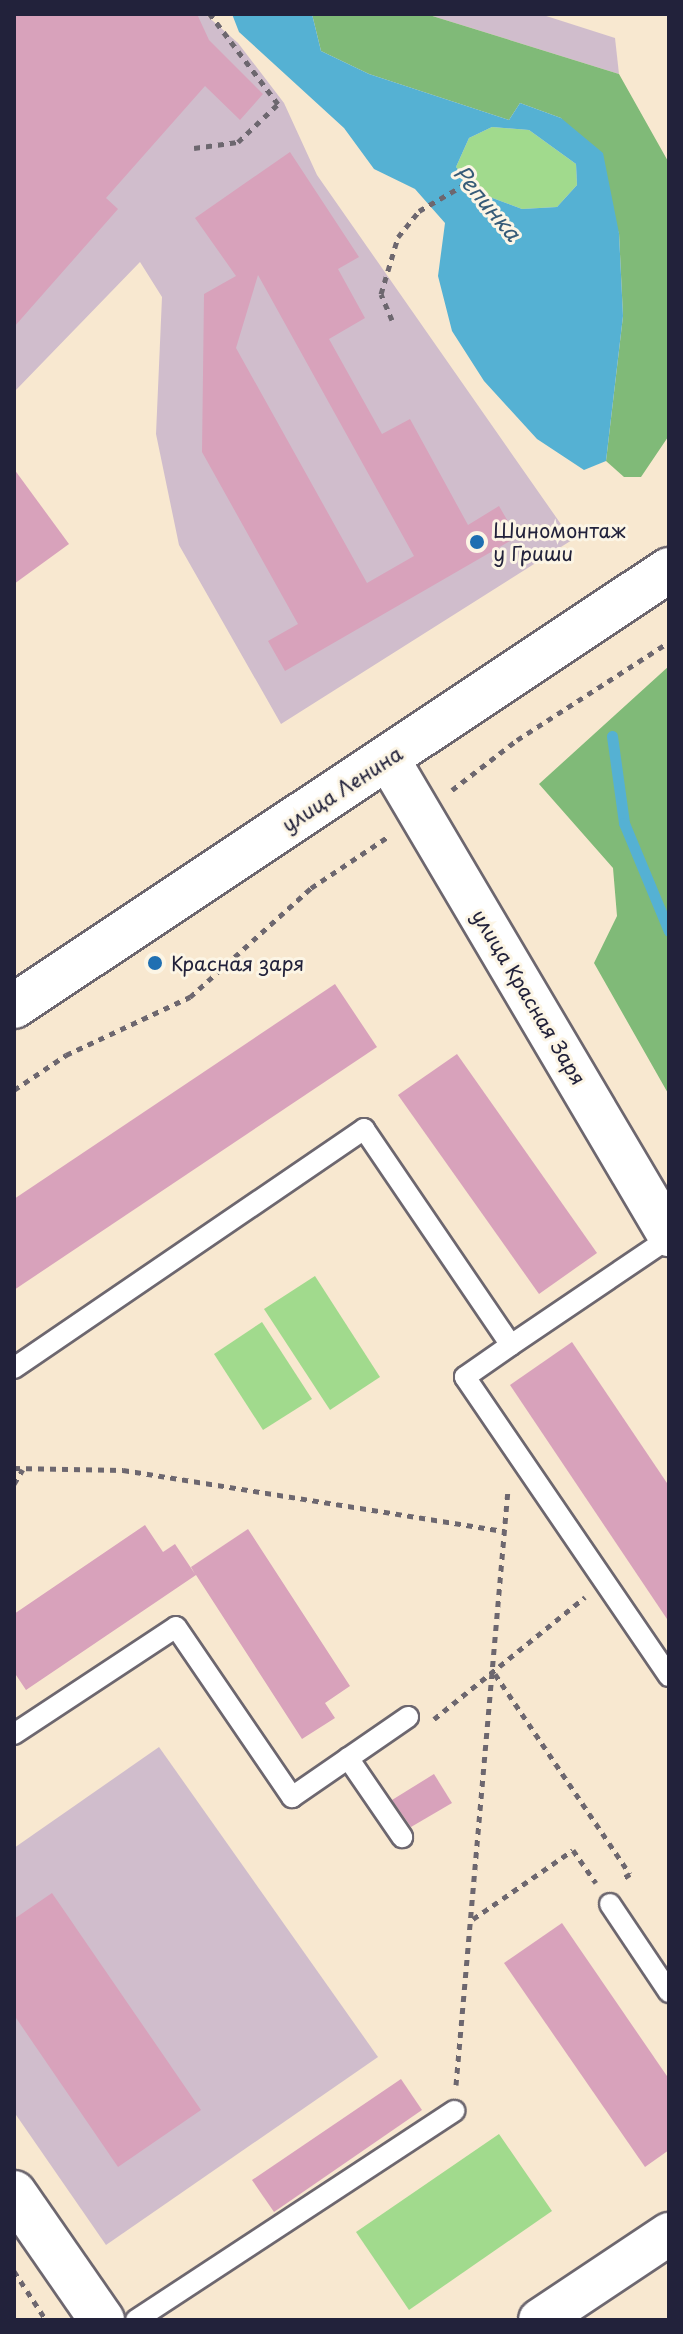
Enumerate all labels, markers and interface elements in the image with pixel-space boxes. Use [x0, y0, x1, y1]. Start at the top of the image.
water label: Репинка [449, 159, 527, 245]
place label: Шиномонтаж у Гриши [493, 518, 625, 565]
marker: Шиномонтаж у Гриши [468, 533, 486, 551]
street label: улица Ленина [277, 741, 407, 837]
street label: улица Красная Заря [467, 904, 591, 1090]
place label: Красная заря [171, 951, 304, 975]
marker: Красная заря [146, 954, 164, 972]

